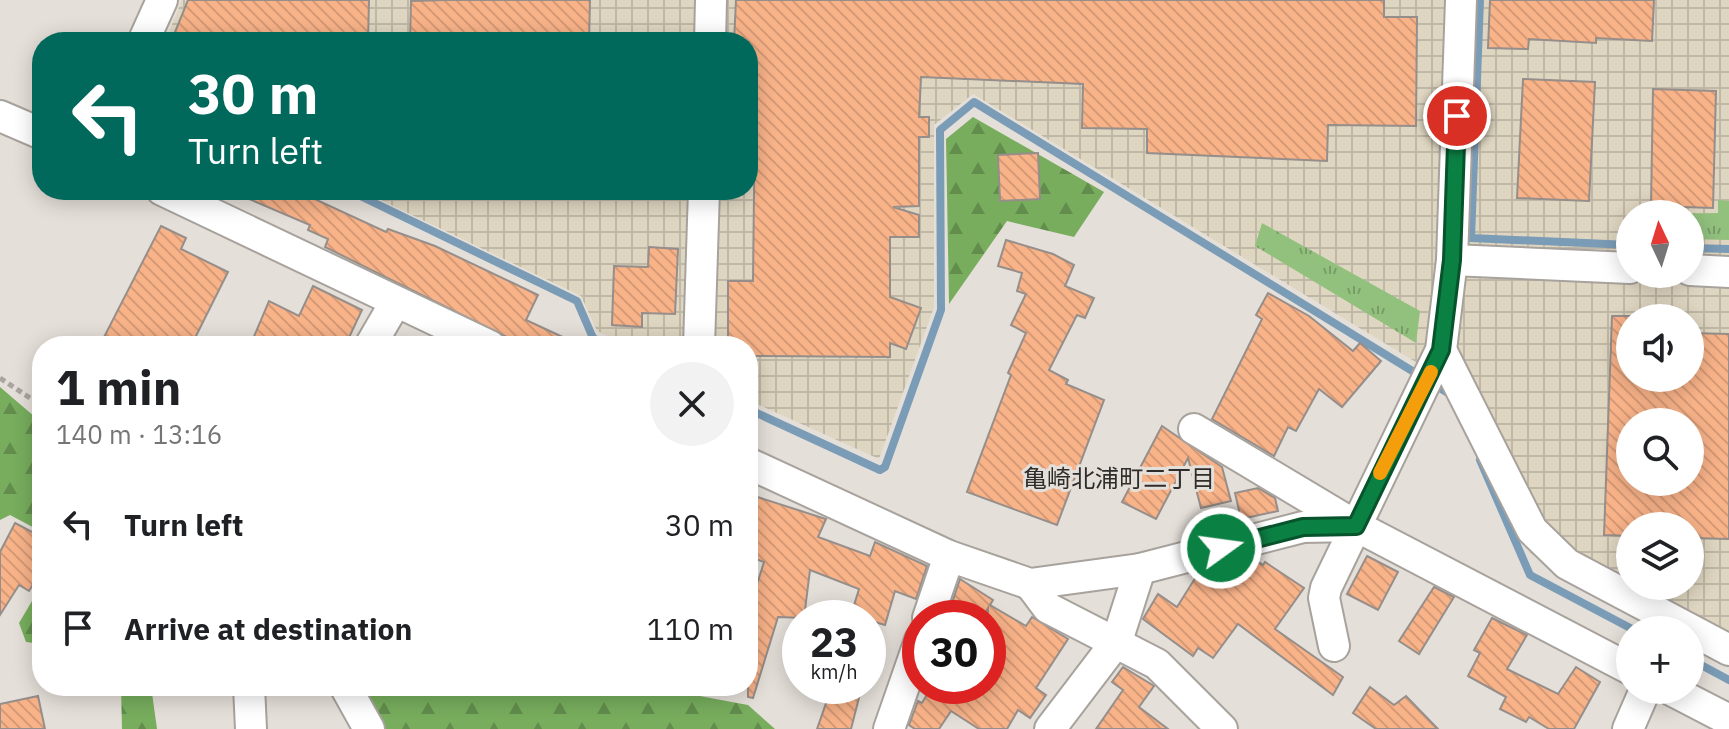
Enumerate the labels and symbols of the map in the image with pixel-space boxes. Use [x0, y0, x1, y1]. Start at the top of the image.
pin [1423, 82, 1491, 150]
north arrow [1616, 200, 1704, 288]
district label: 亀崎北浦町二丁目 [1023, 462, 1215, 494]
position arrow [1179, 506, 1263, 590]
speed limit sign: 30 [902, 600, 1006, 704]

